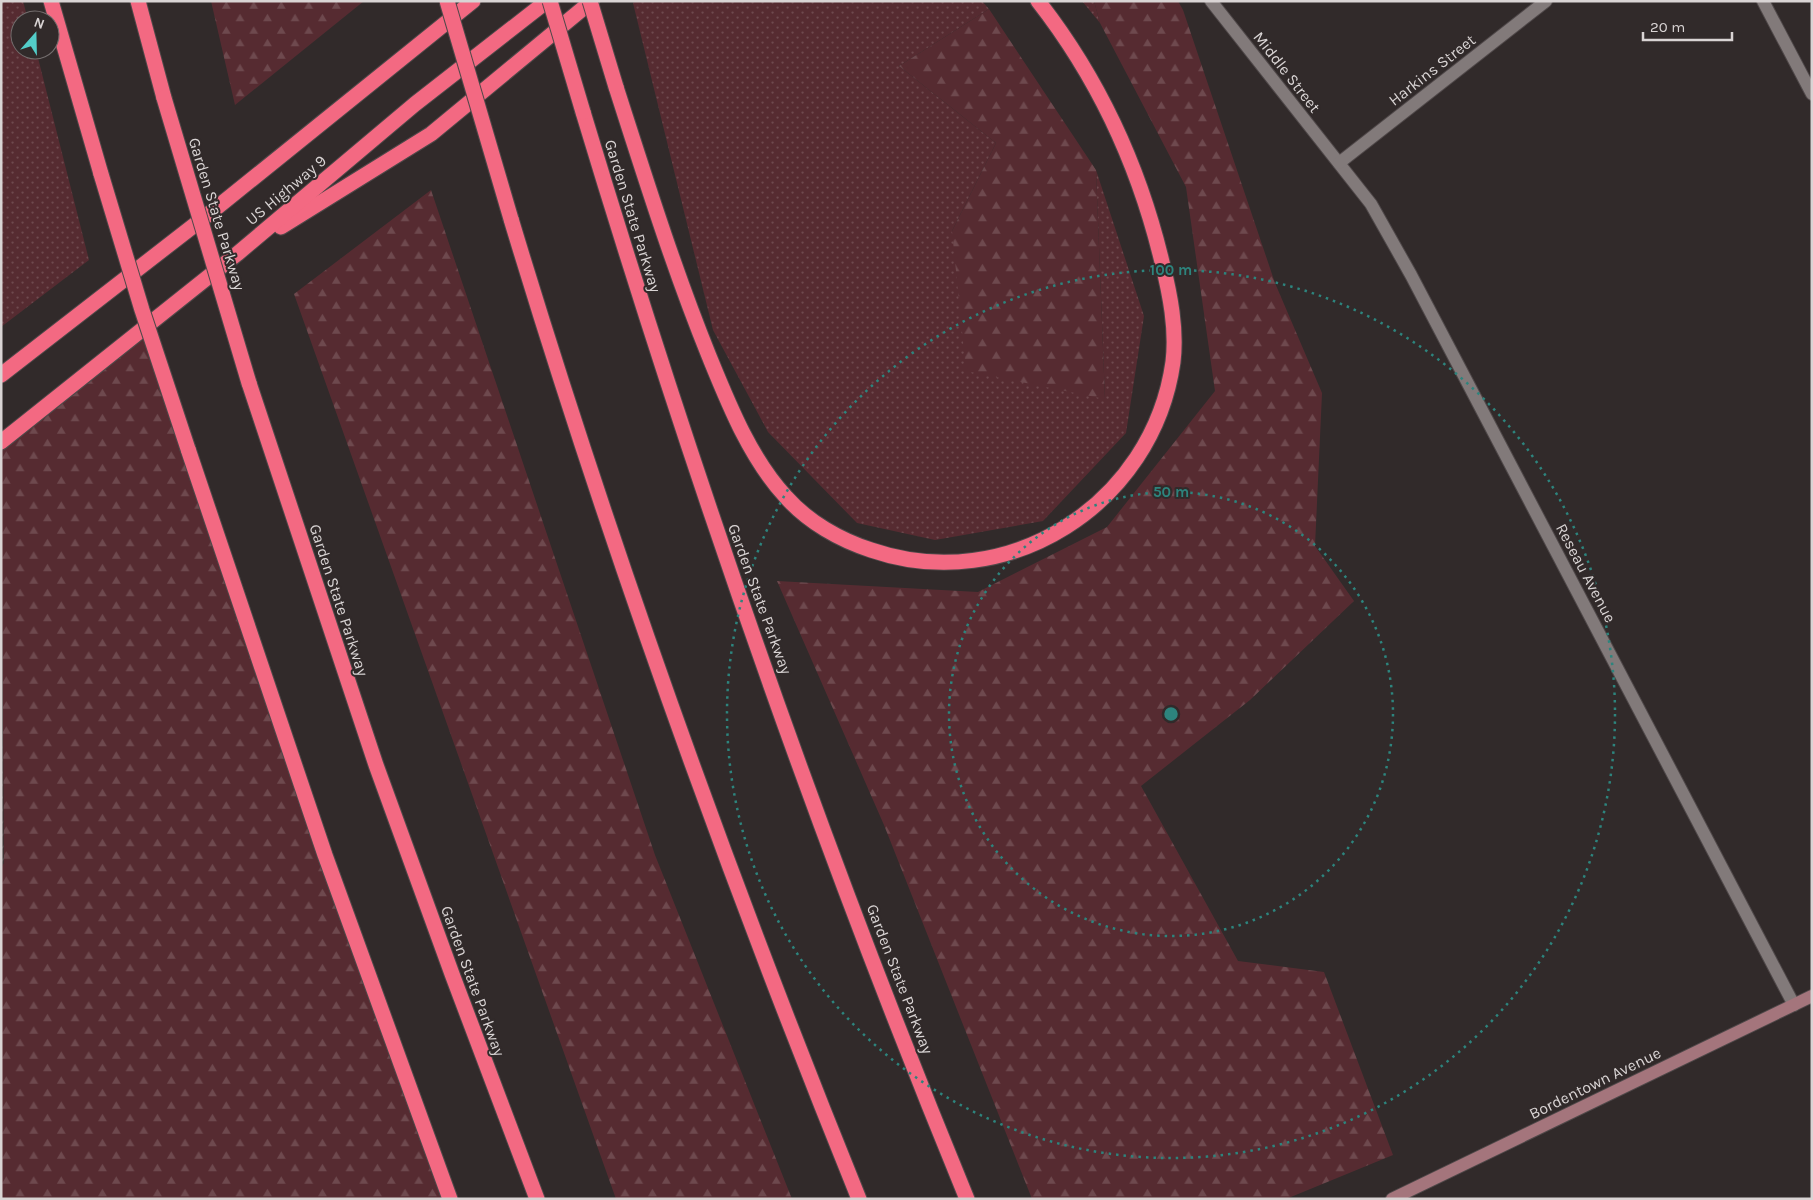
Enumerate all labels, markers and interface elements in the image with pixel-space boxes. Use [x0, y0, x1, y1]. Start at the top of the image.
north arrow [10, 10, 60, 60]
scale bar [1643, 10, 1732, 42]
text: N [32, 14, 47, 33]
text: 20 m [1650, 18, 1685, 36]
street label: Middle Street [1249, 28, 1325, 116]
street label: Harkins Street [1385, 30, 1479, 110]
street label: Garden State Parkway [185, 135, 249, 293]
street label: Garden State Parkway [601, 137, 665, 295]
street label: US Highway 9 [242, 151, 330, 229]
text: 100 m [1150, 261, 1192, 279]
text: 50 m [1153, 483, 1189, 501]
street label: Reseau Avenue [1552, 520, 1620, 626]
street label: Garden State Parkway [724, 521, 796, 677]
street label: Garden State Parkway [305, 522, 373, 679]
centre of rings [1162, 705, 1180, 723]
street label: Garden State Parkway [863, 901, 938, 1057]
street label: Garden State Parkway [437, 903, 509, 1059]
street label: Bordentown Avenue [1526, 1043, 1664, 1123]

